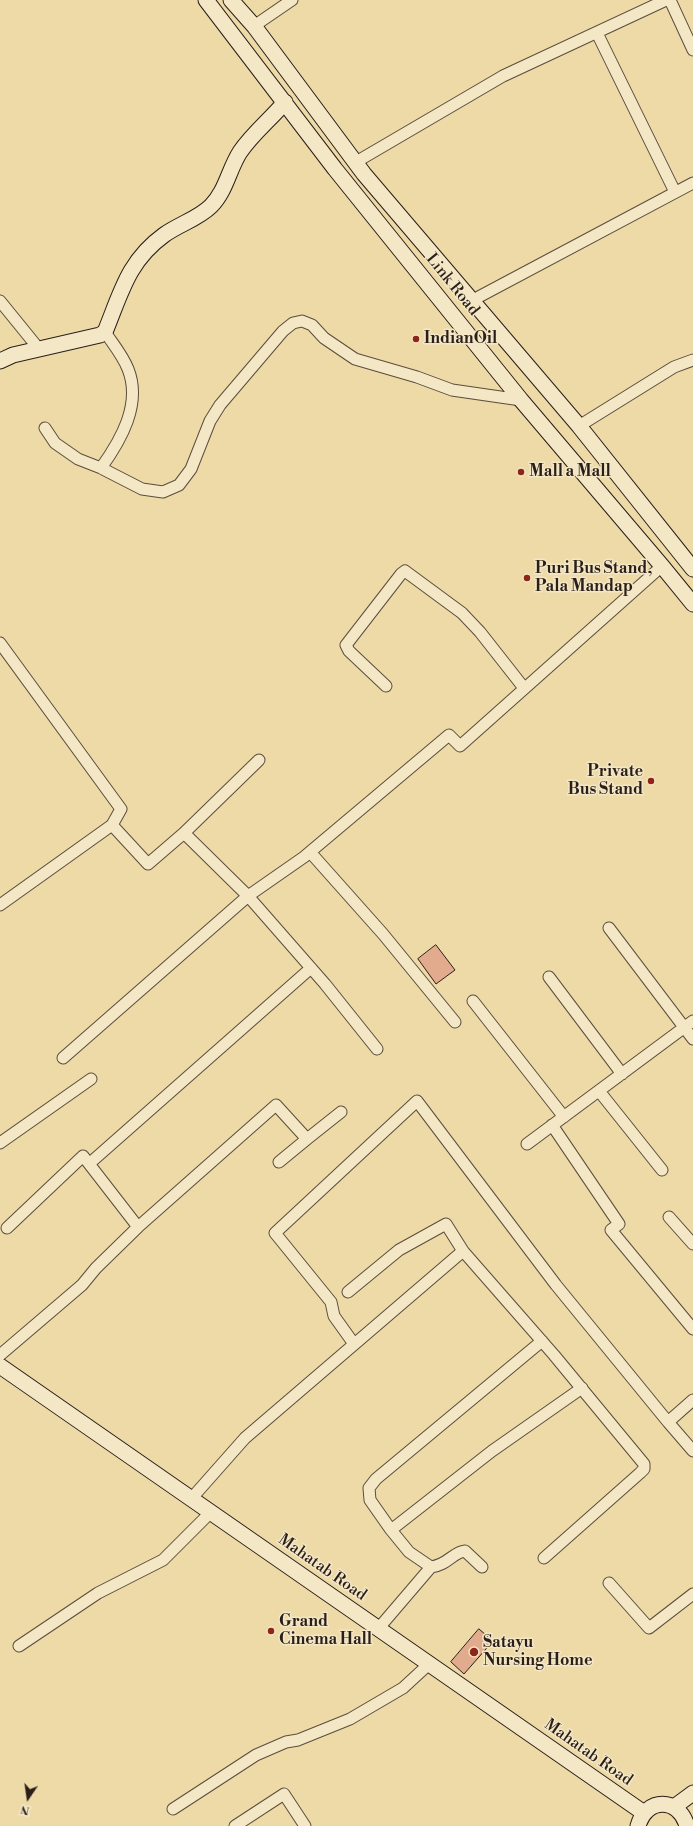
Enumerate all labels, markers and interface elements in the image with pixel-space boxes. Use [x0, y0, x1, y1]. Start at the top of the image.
street label: Link Road [421, 250, 483, 320]
place label: IndianOil [424, 329, 497, 349]
marker: IndianOil [411, 334, 421, 344]
place label: Mall a Mall [529, 462, 611, 482]
marker: Mall a Mall [516, 467, 526, 477]
place label: Puri Bus Stand, Pala Mandap [535, 559, 652, 597]
marker: Puri Bus Stand, Pala Mandap [522, 573, 532, 583]
place label: Private Bus Stand [568, 762, 643, 800]
marker: Private Bus Stand [646, 776, 656, 786]
street label: Mahatab Road [274, 1530, 370, 1606]
place label: Grand Cinema Hall [279, 1612, 372, 1650]
marker: Grand Cinema Hall [266, 1626, 276, 1636]
place label: Satayu Nursing Home [483, 1633, 592, 1671]
marker: Satayu Nursing Home [468, 1646, 480, 1658]
street label: Mahatab Road [540, 1715, 636, 1791]
north arrow [8, 1778, 48, 1818]
text: N [19, 1802, 31, 1817]

